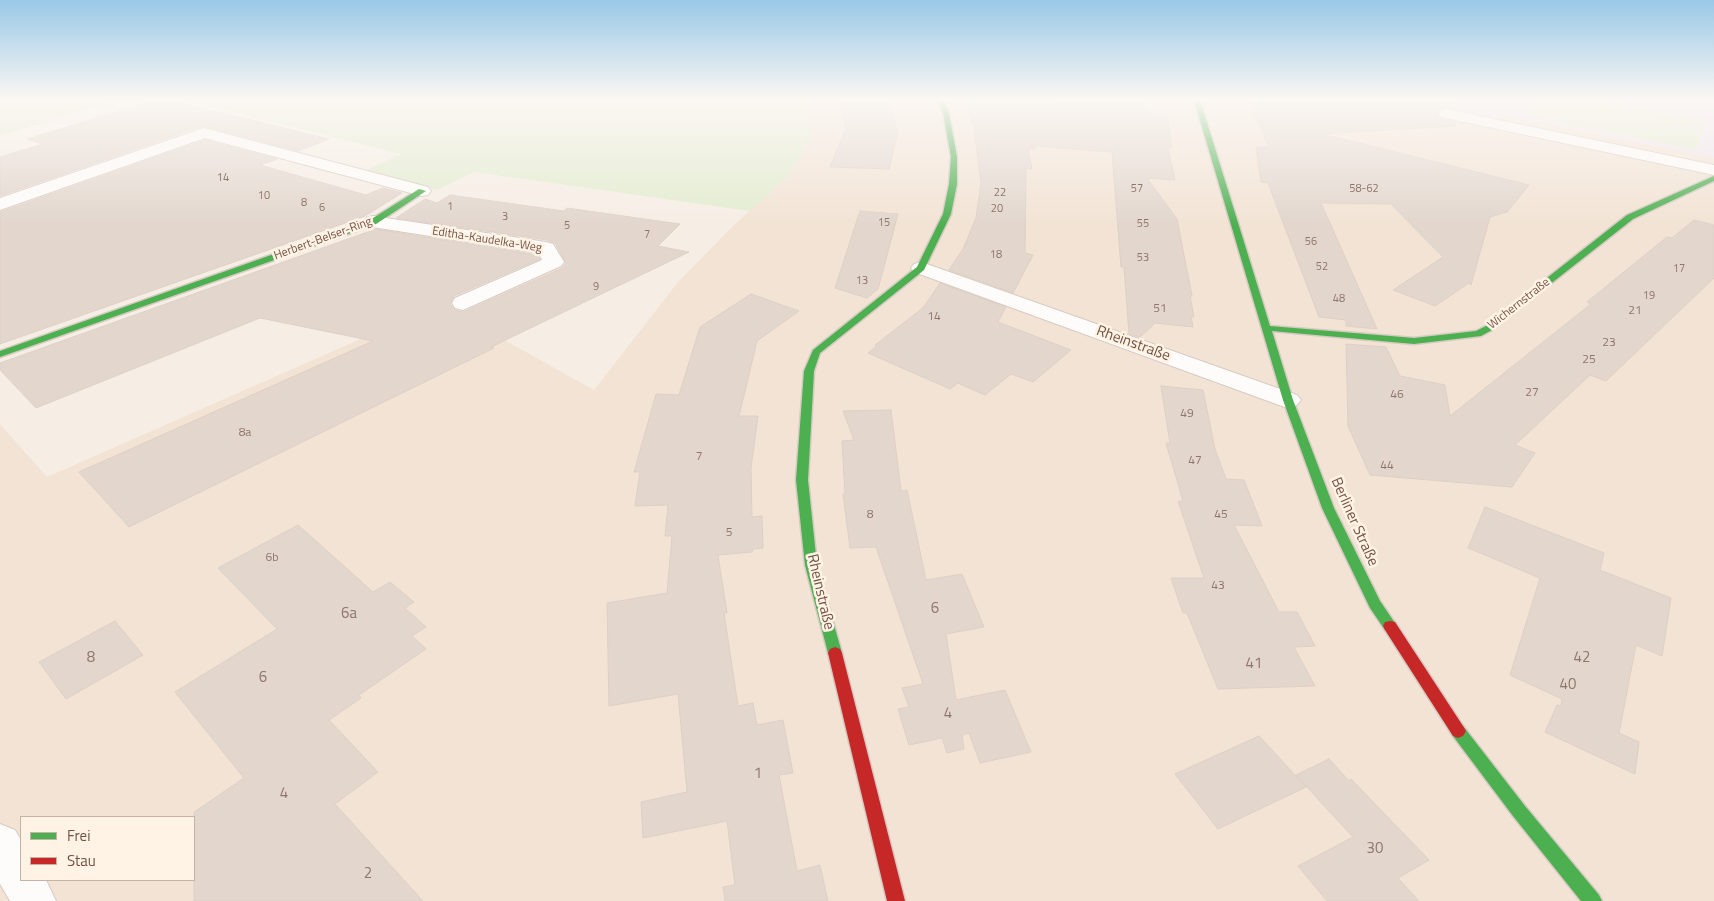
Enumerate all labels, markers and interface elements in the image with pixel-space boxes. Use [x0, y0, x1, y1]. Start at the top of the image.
house number: 14 [217, 171, 229, 185]
house number: 57 [1131, 182, 1143, 196]
house number: 58-62 [1349, 182, 1379, 196]
house number: 22 [994, 186, 1006, 200]
house number: 10 [258, 189, 270, 203]
house number: 8 [301, 196, 307, 210]
house number: 1 [447, 200, 453, 214]
house number: 6 [319, 201, 325, 215]
house number: 20 [991, 202, 1003, 216]
house number: 3 [502, 210, 508, 224]
street label: Herbert-Belser-Ring [272, 215, 374, 263]
house number: 15 [878, 216, 890, 230]
house number: 55 [1137, 217, 1149, 231]
house number: 5 [564, 219, 570, 233]
street label: Editha-Kaudelka-Weg [431, 224, 543, 256]
house number: 7 [644, 228, 650, 242]
house number: 56 [1305, 235, 1317, 249]
house number: 18 [990, 248, 1002, 262]
house number: 53 [1137, 251, 1149, 265]
house number: 52 [1316, 260, 1328, 274]
house number: 17 [1673, 262, 1685, 276]
house number: 13 [856, 274, 868, 288]
street label: Wichernstraße [1485, 275, 1553, 333]
house number: 9 [593, 280, 599, 294]
house number: 19 [1643, 289, 1655, 303]
house number: 48 [1333, 292, 1345, 306]
house number: 51 [1153, 302, 1167, 316]
house number: 21 [1628, 304, 1642, 318]
house number: 14 [927, 310, 941, 324]
street label: Rheinstraße [1094, 322, 1172, 366]
house number: 23 [1602, 336, 1616, 350]
house number: 25 [1582, 353, 1596, 367]
house number: 27 [1525, 386, 1539, 400]
house number: 46 [1390, 388, 1404, 402]
house number: 49 [1180, 407, 1194, 421]
house number: 8a [239, 426, 251, 440]
house number: 7 [696, 450, 702, 464]
house number: 47 [1188, 454, 1202, 468]
house number: 44 [1380, 459, 1394, 473]
street label: Berliner Straße [1326, 475, 1382, 569]
house number: 8 [867, 508, 873, 522]
house number: 45 [1214, 508, 1228, 522]
house number: 5 [726, 526, 732, 540]
house number: 6b [265, 551, 279, 565]
street label: Rheinstraße [803, 552, 837, 632]
house number: 43 [1211, 579, 1225, 593]
house number: 6 [931, 600, 939, 618]
house number: 6a [341, 605, 357, 623]
house number: 8 [87, 649, 95, 667]
house number: 42 [1574, 649, 1590, 667]
house number: 41 [1246, 655, 1262, 673]
house number: 6 [259, 669, 267, 687]
house number: 40 [1560, 676, 1576, 694]
house number: 4 [944, 705, 952, 723]
house number: 1 [754, 765, 762, 783]
house number: 4 [280, 785, 288, 803]
legend [20, 816, 195, 881]
text: Frei [67, 824, 90, 847]
house number: 30 [1367, 840, 1383, 858]
text: Stau [67, 849, 96, 872]
house number: 2 [364, 865, 372, 883]

